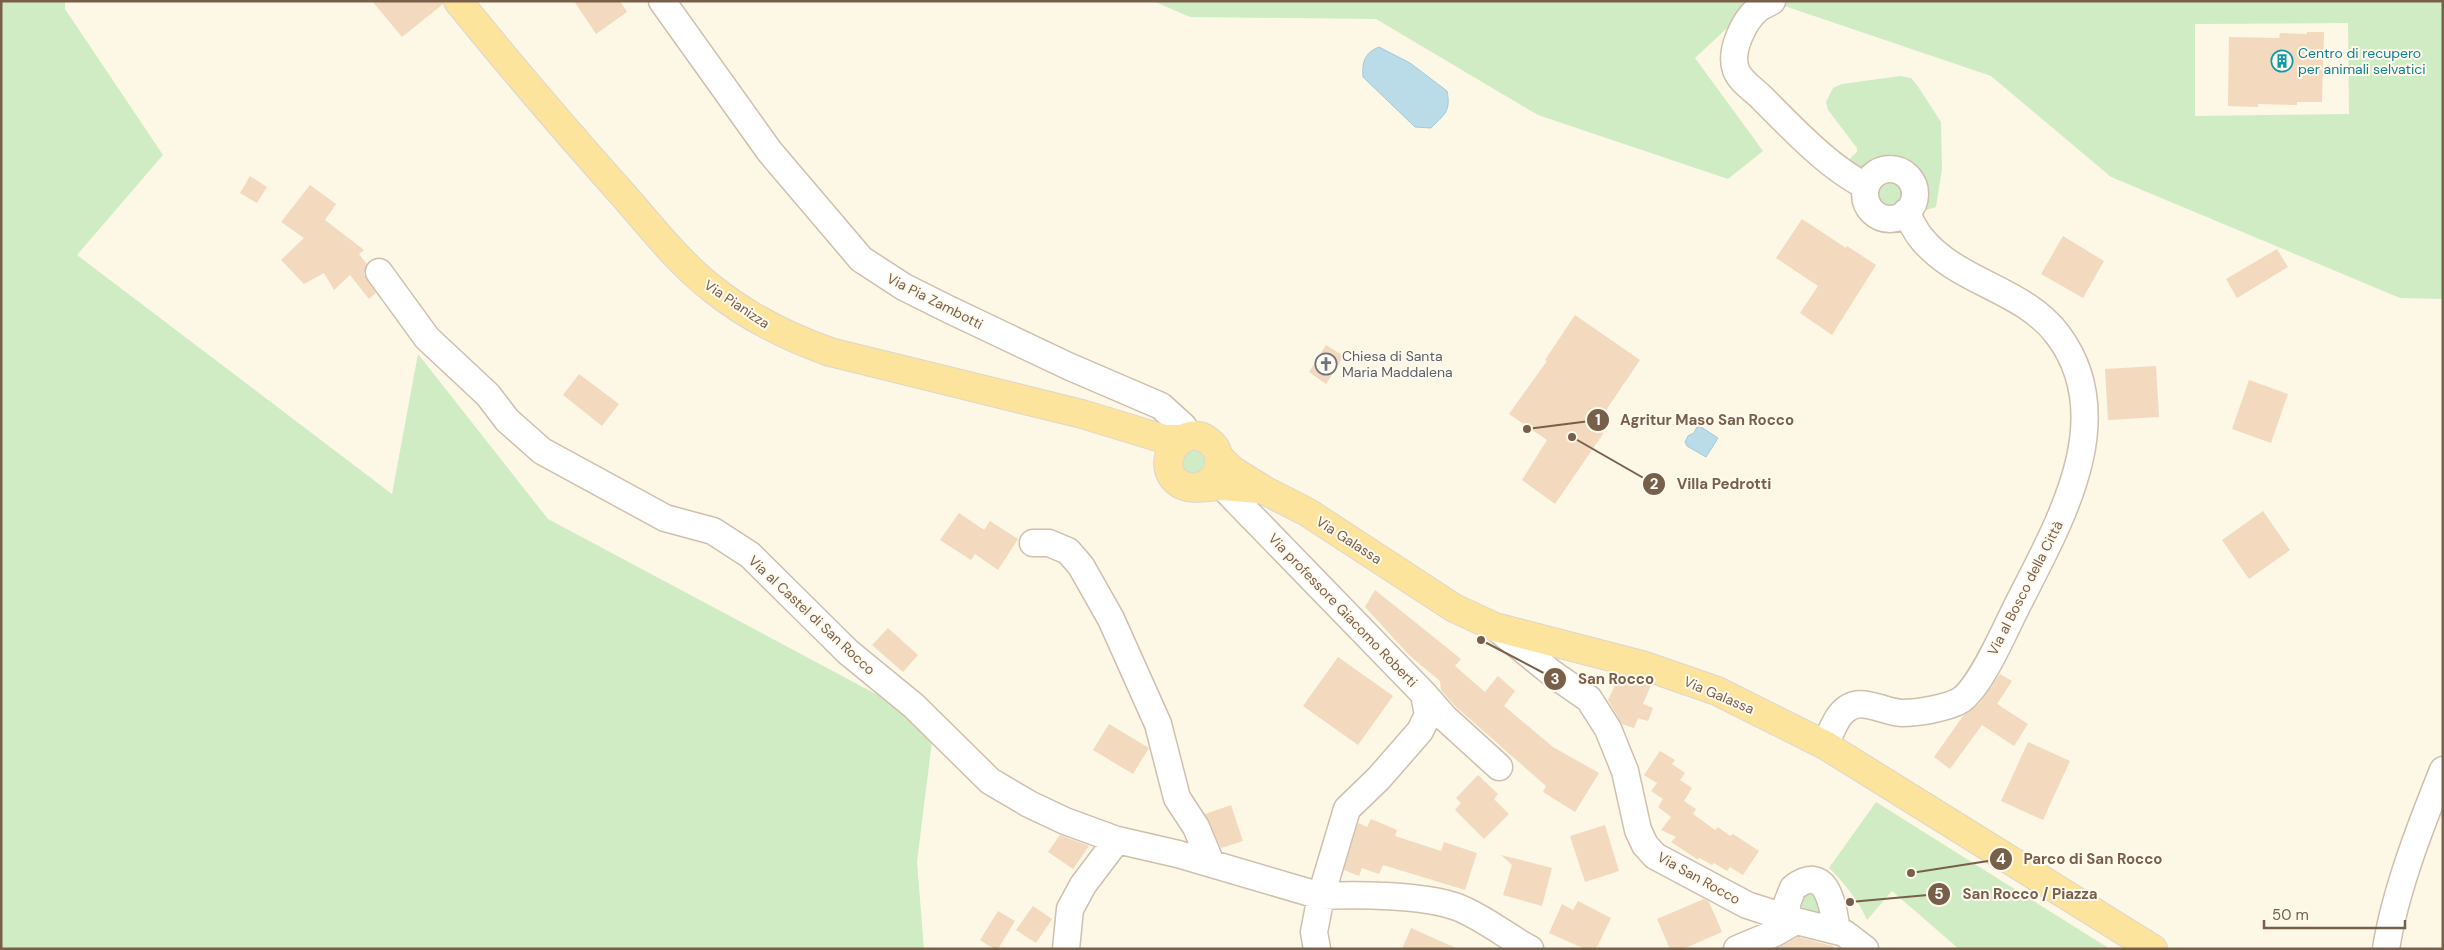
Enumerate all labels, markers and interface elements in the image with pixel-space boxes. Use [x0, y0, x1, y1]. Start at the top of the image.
place label: Centro di recupero per animali selvatici [2298, 44, 2426, 78]
building icon: Centro di recupero per animali selvatici [2270, 49, 2294, 73]
street label: Via Pia Zambotti [884, 269, 986, 333]
street label: Via Pianizza [701, 276, 773, 332]
place label: Chiesa di Santa Maria Maddalena [1342, 347, 1453, 381]
church icon: Chiesa di Santa Maria Maddalena [1314, 352, 1338, 376]
callout: Agritur Maso San Rocco [1585, 405, 1804, 435]
text: 1 [1595, 410, 1601, 430]
text: Agritur Maso San Rocco [1620, 410, 1794, 430]
callout: Villa Pedrotti [1641, 469, 1781, 499]
text: 2 [1650, 474, 1659, 494]
text: Villa Pedrotti [1677, 474, 1771, 494]
street label: Via Galassa [1313, 512, 1385, 568]
street label: Via al Bosco della Città [1983, 518, 2067, 658]
street label: Via professore Giacomo Roberti [1265, 529, 1421, 691]
street label: Via al Castel di San Rocco [745, 552, 879, 678]
callout: San Rocco [1543, 664, 1664, 694]
text: 3 [1550, 669, 1560, 689]
text: San Rocco [1578, 669, 1654, 689]
street label: Via Galassa [1681, 672, 1757, 718]
callout: Parco di San Rocco [1988, 844, 2172, 874]
street label: Via San Rocco [1654, 848, 1744, 908]
text: 4 [1996, 849, 2006, 869]
text: Parco di San Rocco [2024, 849, 2162, 869]
callout: San Rocco / Piazza [1927, 879, 2107, 909]
text: 5 [1934, 884, 1944, 904]
text: San Rocco / Piazza [1962, 884, 2098, 904]
scale bar [2264, 898, 2405, 930]
text: 50 m [2272, 905, 2309, 925]

